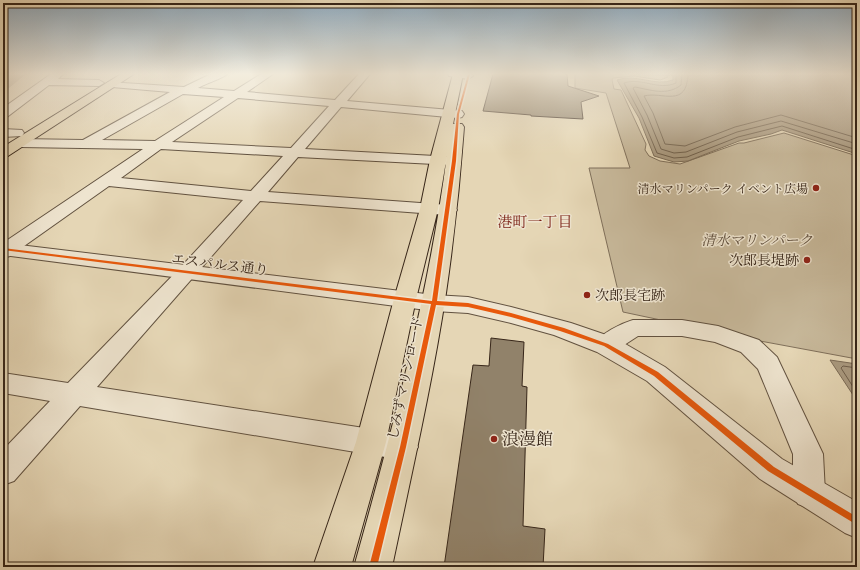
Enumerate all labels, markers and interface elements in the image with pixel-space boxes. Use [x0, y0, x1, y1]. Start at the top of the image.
place label: 清水マリンパーク イベント広場 [638, 181, 808, 196]
marker: 清水マリンパーク イベント広場 [811, 183, 821, 193]
district label: 港町一丁目 [497, 212, 573, 231]
park label: 清水マリンパーク [701, 231, 813, 249]
street label: エスパルス通り [170, 249, 270, 279]
place label: 次郎長堤跡 [729, 251, 799, 269]
marker: 次郎長堤跡 [802, 255, 812, 265]
place label: 次郎長宅跡 [595, 286, 665, 304]
marker: 次郎長宅跡 [582, 290, 592, 300]
street label: しみずマリンロード [383, 315, 427, 441]
place label: 浪漫館 [502, 429, 553, 449]
marker: 浪漫館 [489, 434, 499, 444]

